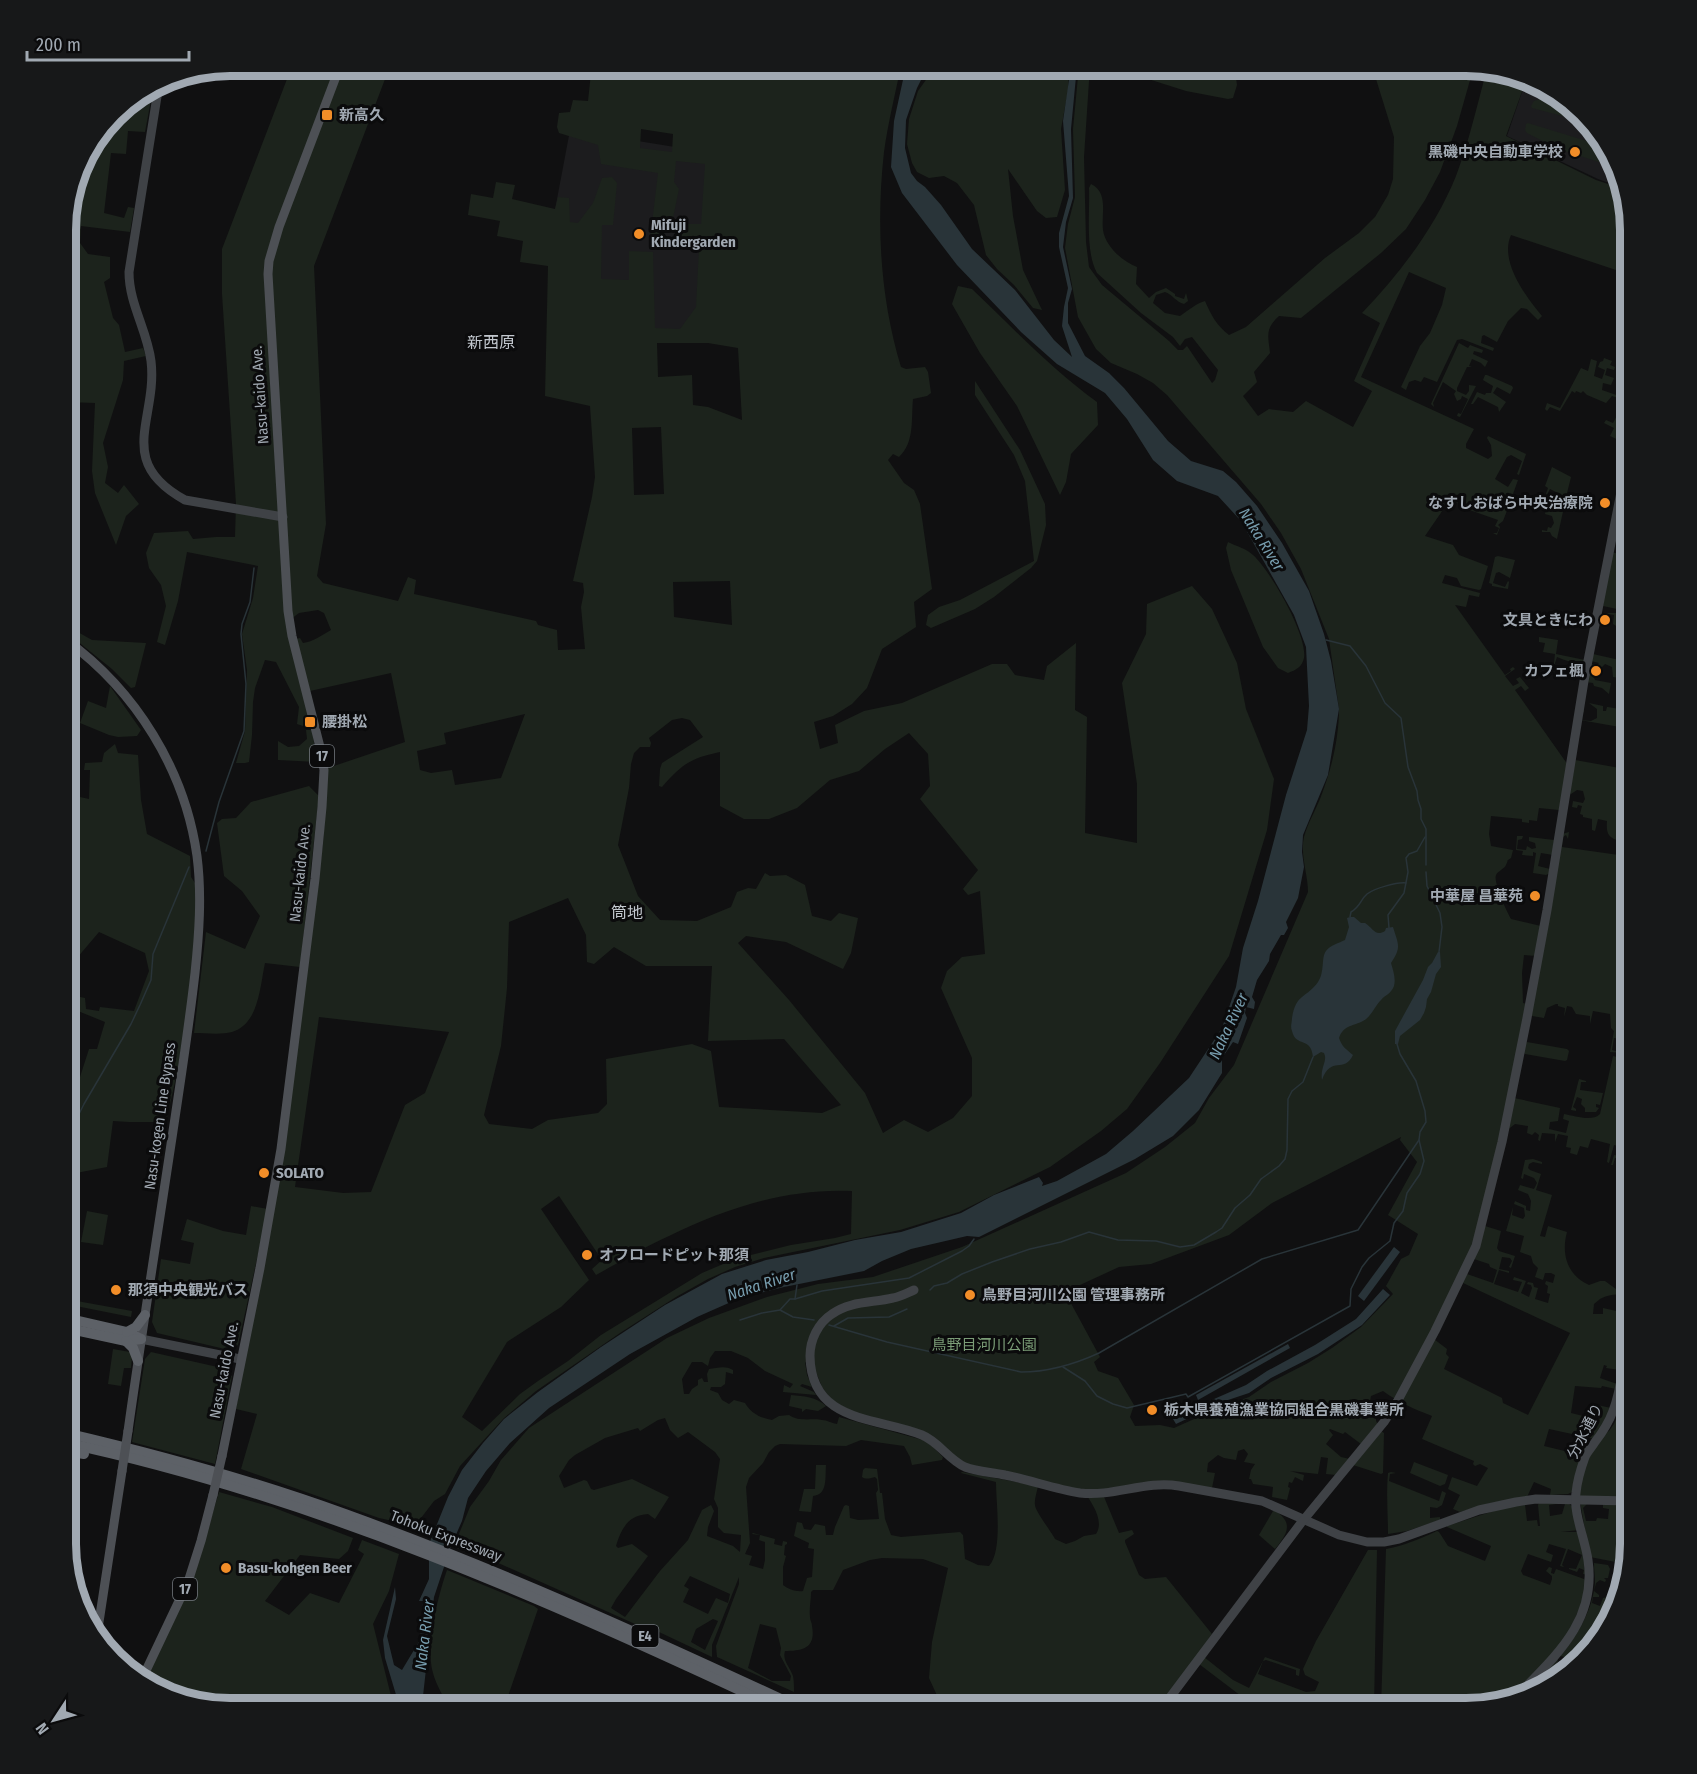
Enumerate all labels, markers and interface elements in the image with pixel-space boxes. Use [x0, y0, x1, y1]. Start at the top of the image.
scale bar [27, 24, 189, 62]
text: 200 m [36, 34, 81, 56]
place label: 新高久 [339, 106, 384, 124]
marker: 新高久 [320, 108, 334, 122]
place label: 黒磯中央自動車学校 [1428, 143, 1563, 161]
marker: 黒磯中央自動車学校 [1568, 145, 1582, 159]
place label: Mifuji Kindergarden [651, 216, 736, 251]
marker: Mifuji Kindergarden [632, 227, 646, 241]
district label: 新西原 [467, 333, 515, 352]
street label: Nasu-kaido Ave. [248, 345, 272, 445]
place label: なすしおばら中央治療院 [1428, 494, 1593, 512]
marker: なすしおばら中央治療院 [1598, 496, 1612, 510]
water label: Naka River [1235, 504, 1289, 575]
place label: 文具ときにわ [1503, 611, 1593, 629]
marker: 文具ときにわ [1598, 613, 1612, 627]
place label: カフェ楓 [1524, 662, 1585, 680]
marker: カフェ楓 [1589, 664, 1603, 678]
place label: 腰掛松 [322, 713, 367, 731]
marker: 腰掛松 [303, 715, 317, 729]
road number: 17 [310, 745, 334, 767]
street label: Nasu-kaido Ave. [286, 823, 314, 923]
place label: 中華屋 昌華苑 [1430, 887, 1523, 905]
marker: 中華屋 昌華苑 [1528, 889, 1542, 903]
district label: 筒地 [611, 903, 643, 922]
water label: Naka River [1205, 990, 1252, 1062]
street label: Nasu-kogen Line Bypass [141, 1041, 179, 1191]
place label: SOLATO [276, 1164, 324, 1182]
marker: SOLATO [257, 1166, 271, 1180]
place label: オフロードピット那須 [599, 1246, 749, 1264]
marker: オフロードピット那須 [580, 1248, 594, 1262]
water label: Naka River [725, 1264, 798, 1304]
place label: 那須中央観光バス [128, 1281, 248, 1299]
marker: 那須中央観光バス [109, 1283, 123, 1297]
place label: 鳥野目河川公園 管理事務所 [982, 1286, 1165, 1304]
marker: 鳥野目河川公園 管理事務所 [963, 1288, 977, 1302]
street label: Nasu-kaido Ave. [206, 1320, 242, 1420]
park label: 鳥野目河川公園 [931, 1336, 1037, 1354]
street label: 分水通り [1563, 1400, 1607, 1462]
place label: 栃木県養殖漁業協同組合黒磯事業所 [1164, 1401, 1404, 1419]
marker: 栃木県養殖漁業協同組合黒磯事業所 [1145, 1403, 1159, 1417]
street label: Tohoku Expressway [388, 1506, 505, 1566]
place label: Basu-kohgen Beer [238, 1559, 352, 1577]
marker: Basu-kohgen Beer [219, 1561, 233, 1575]
road number: 17 [173, 1578, 197, 1600]
water label: Naka River [411, 1598, 438, 1671]
road number: E4 [632, 1625, 658, 1647]
north arrow [24, 1690, 84, 1750]
text: N [32, 1719, 53, 1738]

